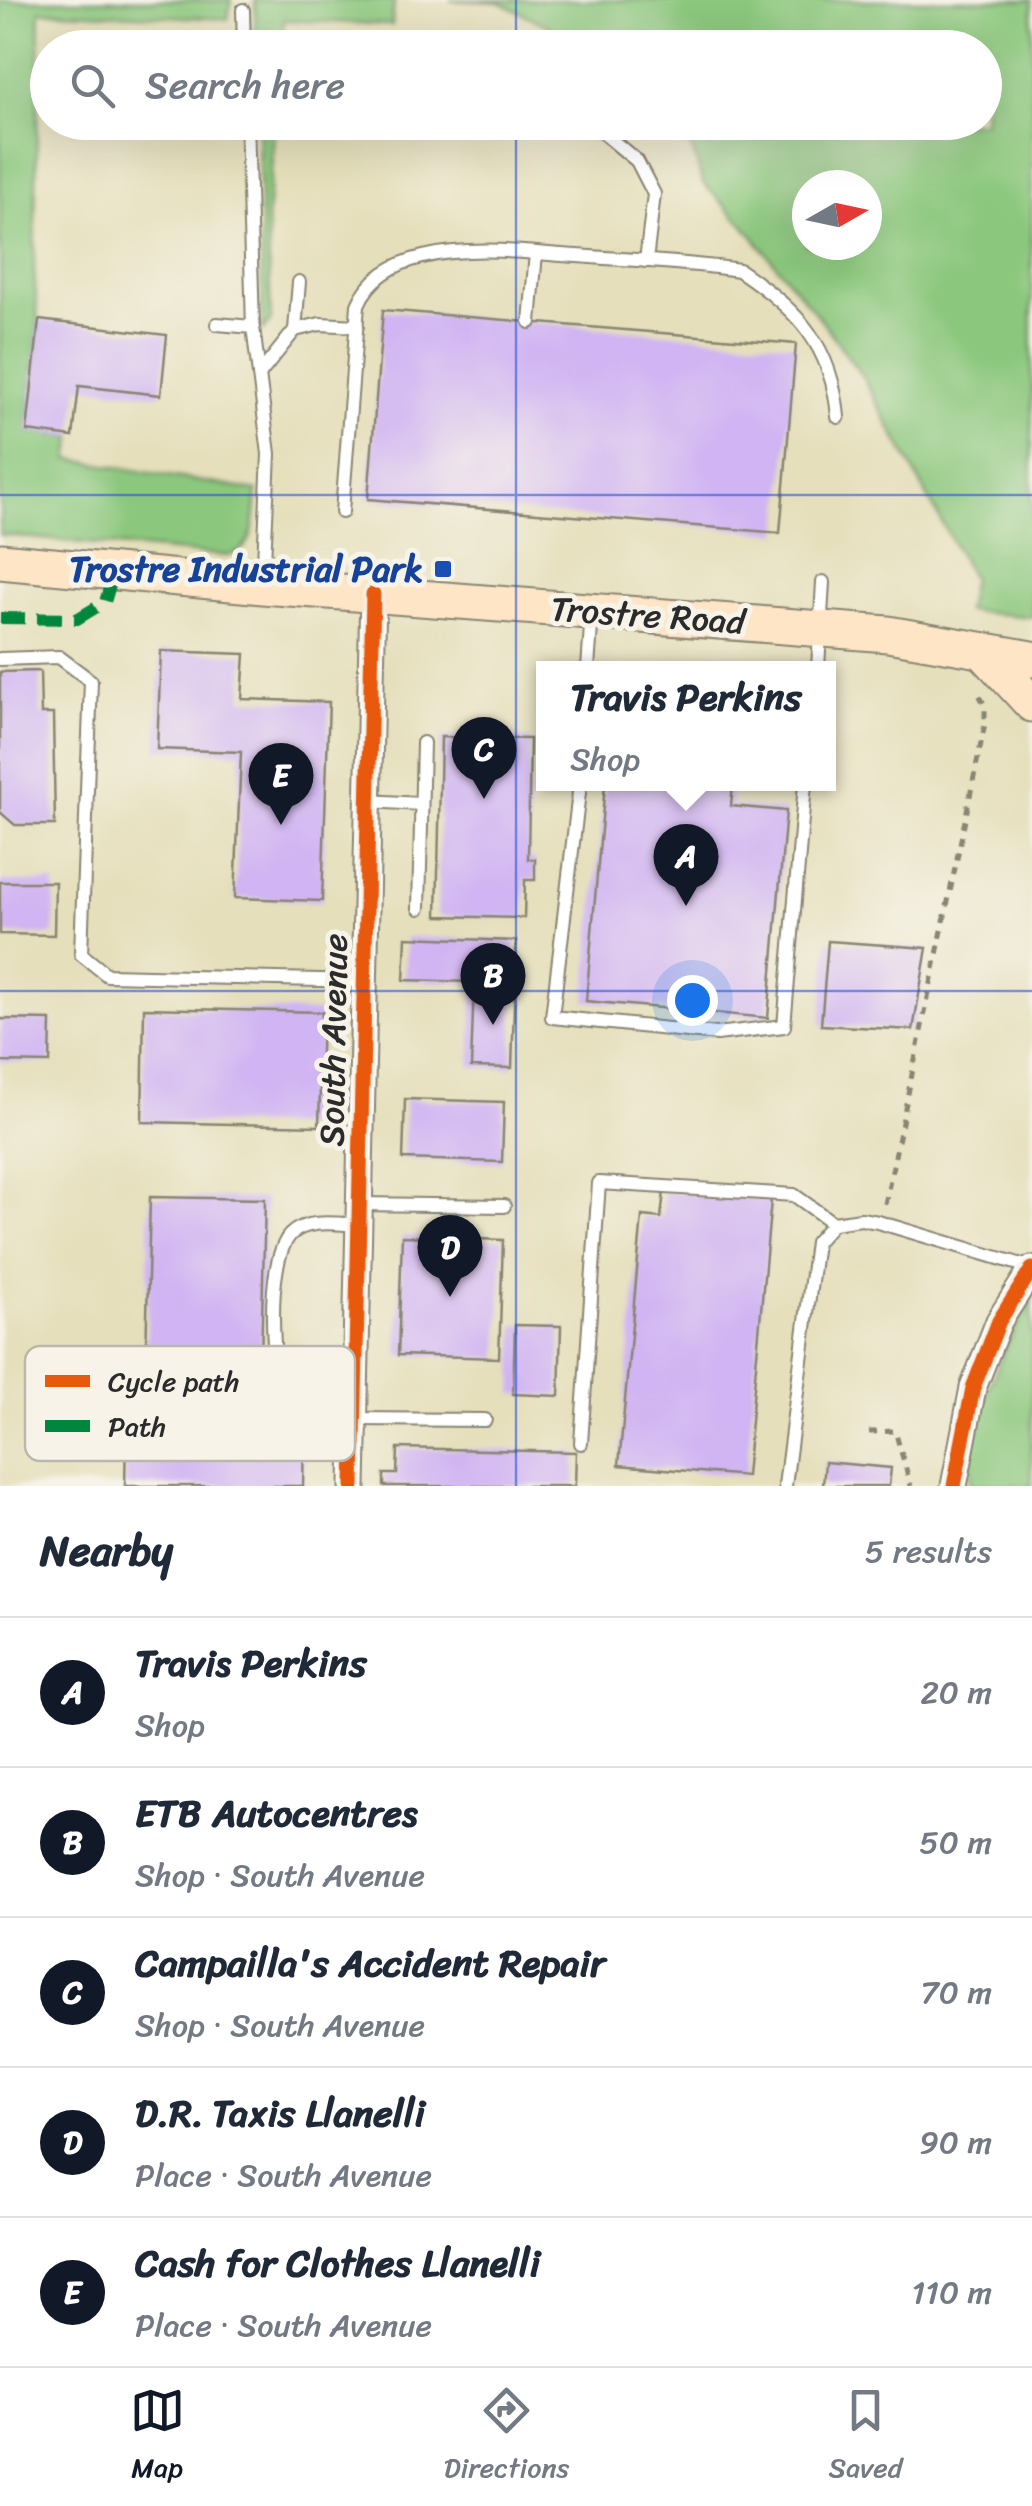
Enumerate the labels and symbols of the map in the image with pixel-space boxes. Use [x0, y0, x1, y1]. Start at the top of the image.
north arrow [792, 170, 882, 260]
place label: Trostre Industrial Park [69, 538, 423, 600]
marker: Trostre Industrial Park [432, 558, 454, 580]
street label: Trostre Road [549, 577, 750, 653]
pin: C [452, 716, 516, 799]
pin: E [248, 742, 314, 825]
pin: A [654, 824, 718, 906]
street label: South Avenue [300, 933, 366, 1147]
pin: B [460, 942, 526, 1025]
your location [667, 975, 718, 1026]
pin: D [418, 1214, 482, 1297]
legend [25, 1346, 355, 1461]
text: Cycle path [108, 1357, 239, 1406]
text: Path [108, 1402, 166, 1451]

